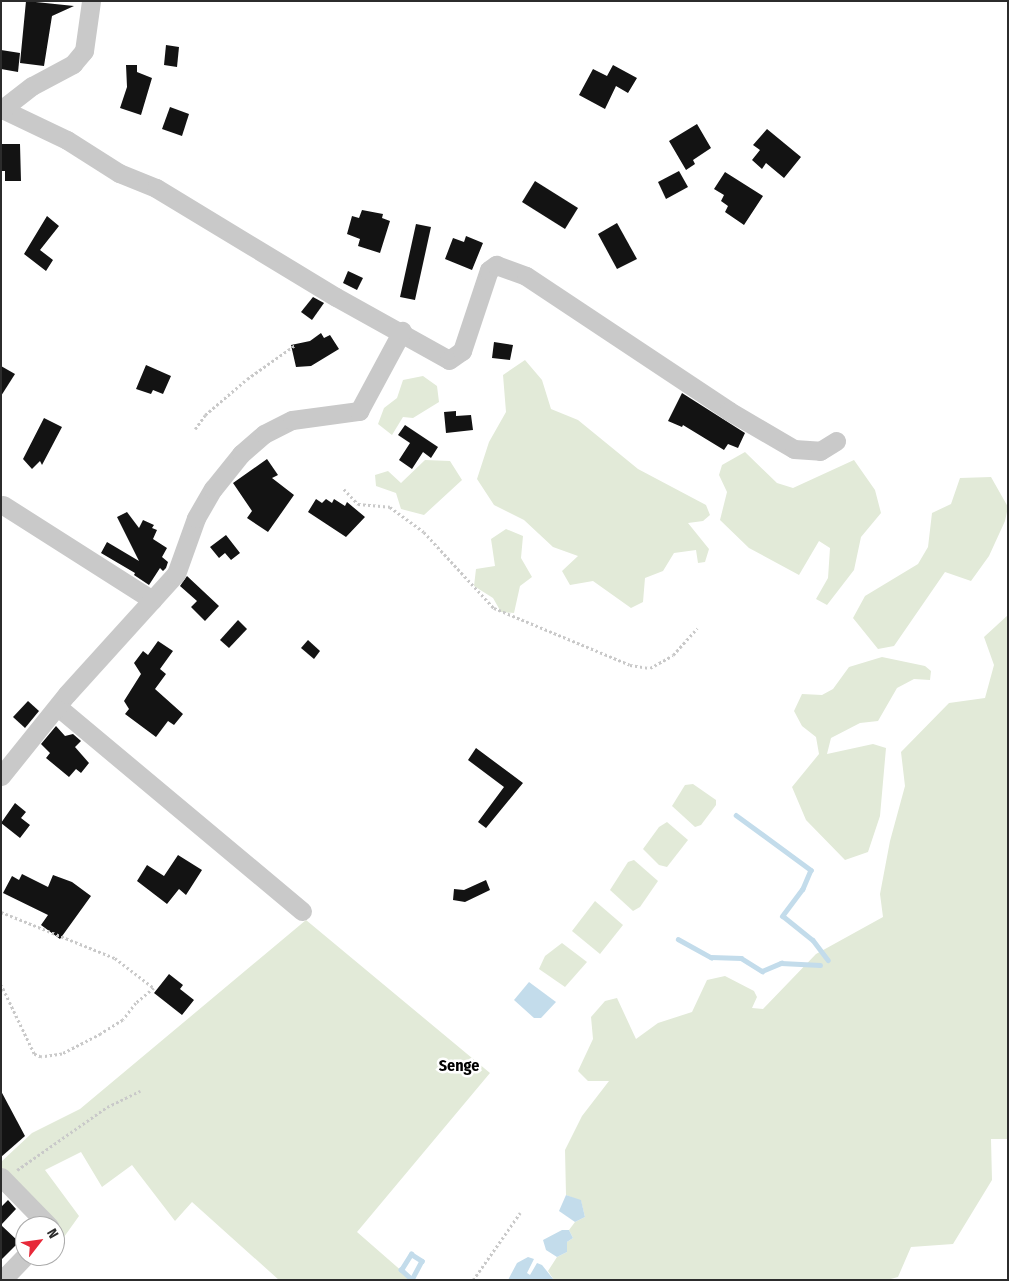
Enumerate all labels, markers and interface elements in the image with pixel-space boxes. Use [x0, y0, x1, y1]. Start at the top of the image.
district label: Senge [439, 1056, 479, 1076]
north arrow [15, 1216, 65, 1266]
text: N [43, 1226, 62, 1242]

